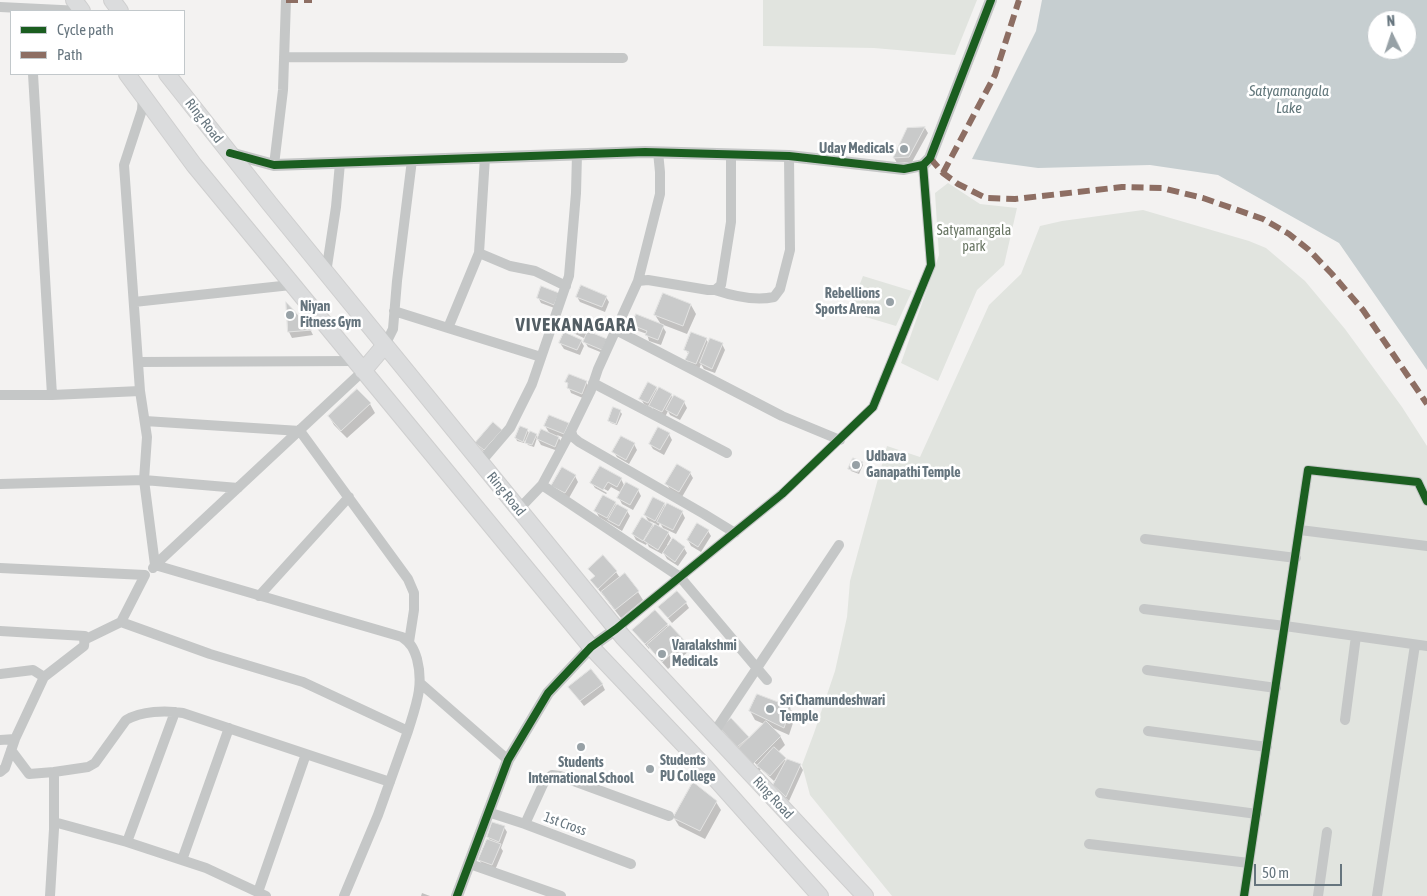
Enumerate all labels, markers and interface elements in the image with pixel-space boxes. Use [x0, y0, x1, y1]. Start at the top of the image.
legend [10, 10, 185, 75]
north arrow [1367, 10, 1417, 60]
text: N [1386, 13, 1396, 29]
text: Cycle path [57, 21, 114, 38]
text: Path [57, 46, 83, 63]
water label: Satyamangala Lake [1249, 82, 1329, 117]
street label: Ring Road [181, 95, 227, 147]
place label: Uday Medicals [819, 141, 894, 157]
marker: Uday Medicals [898, 143, 910, 155]
park label: Satyamangala park [937, 223, 1011, 256]
place label: Rebellions Sports Arena [815, 286, 880, 318]
marker: Rebellions Sports Arena [884, 296, 896, 308]
place label: Niyan Fitness Gym [300, 299, 361, 332]
marker: Niyan Fitness Gym [284, 309, 296, 321]
district label: VIVEKANAGARA [514, 314, 638, 336]
place label: Udbava Ganapathi Temple [866, 449, 961, 482]
marker: Udbava Ganapathi Temple [850, 459, 862, 471]
street label: Ring Road [483, 469, 529, 519]
place label: Varalakshmi Medicals [672, 638, 737, 670]
marker: Varalakshmi Medicals [656, 648, 668, 660]
place label: Sri Chamundeshwari Temple [780, 693, 885, 726]
marker: Sri Chamundeshwari Temple [764, 703, 776, 715]
marker: Students International School [575, 741, 587, 753]
place label: Students PU College [660, 753, 716, 786]
place label: Students International School [528, 755, 634, 788]
marker: Students PU College [644, 763, 656, 775]
street label: Ring Road [749, 773, 797, 823]
street label: 1st Cross [541, 809, 589, 839]
scale bar [1257, 854, 1344, 886]
text: 50 m [1262, 864, 1289, 881]

